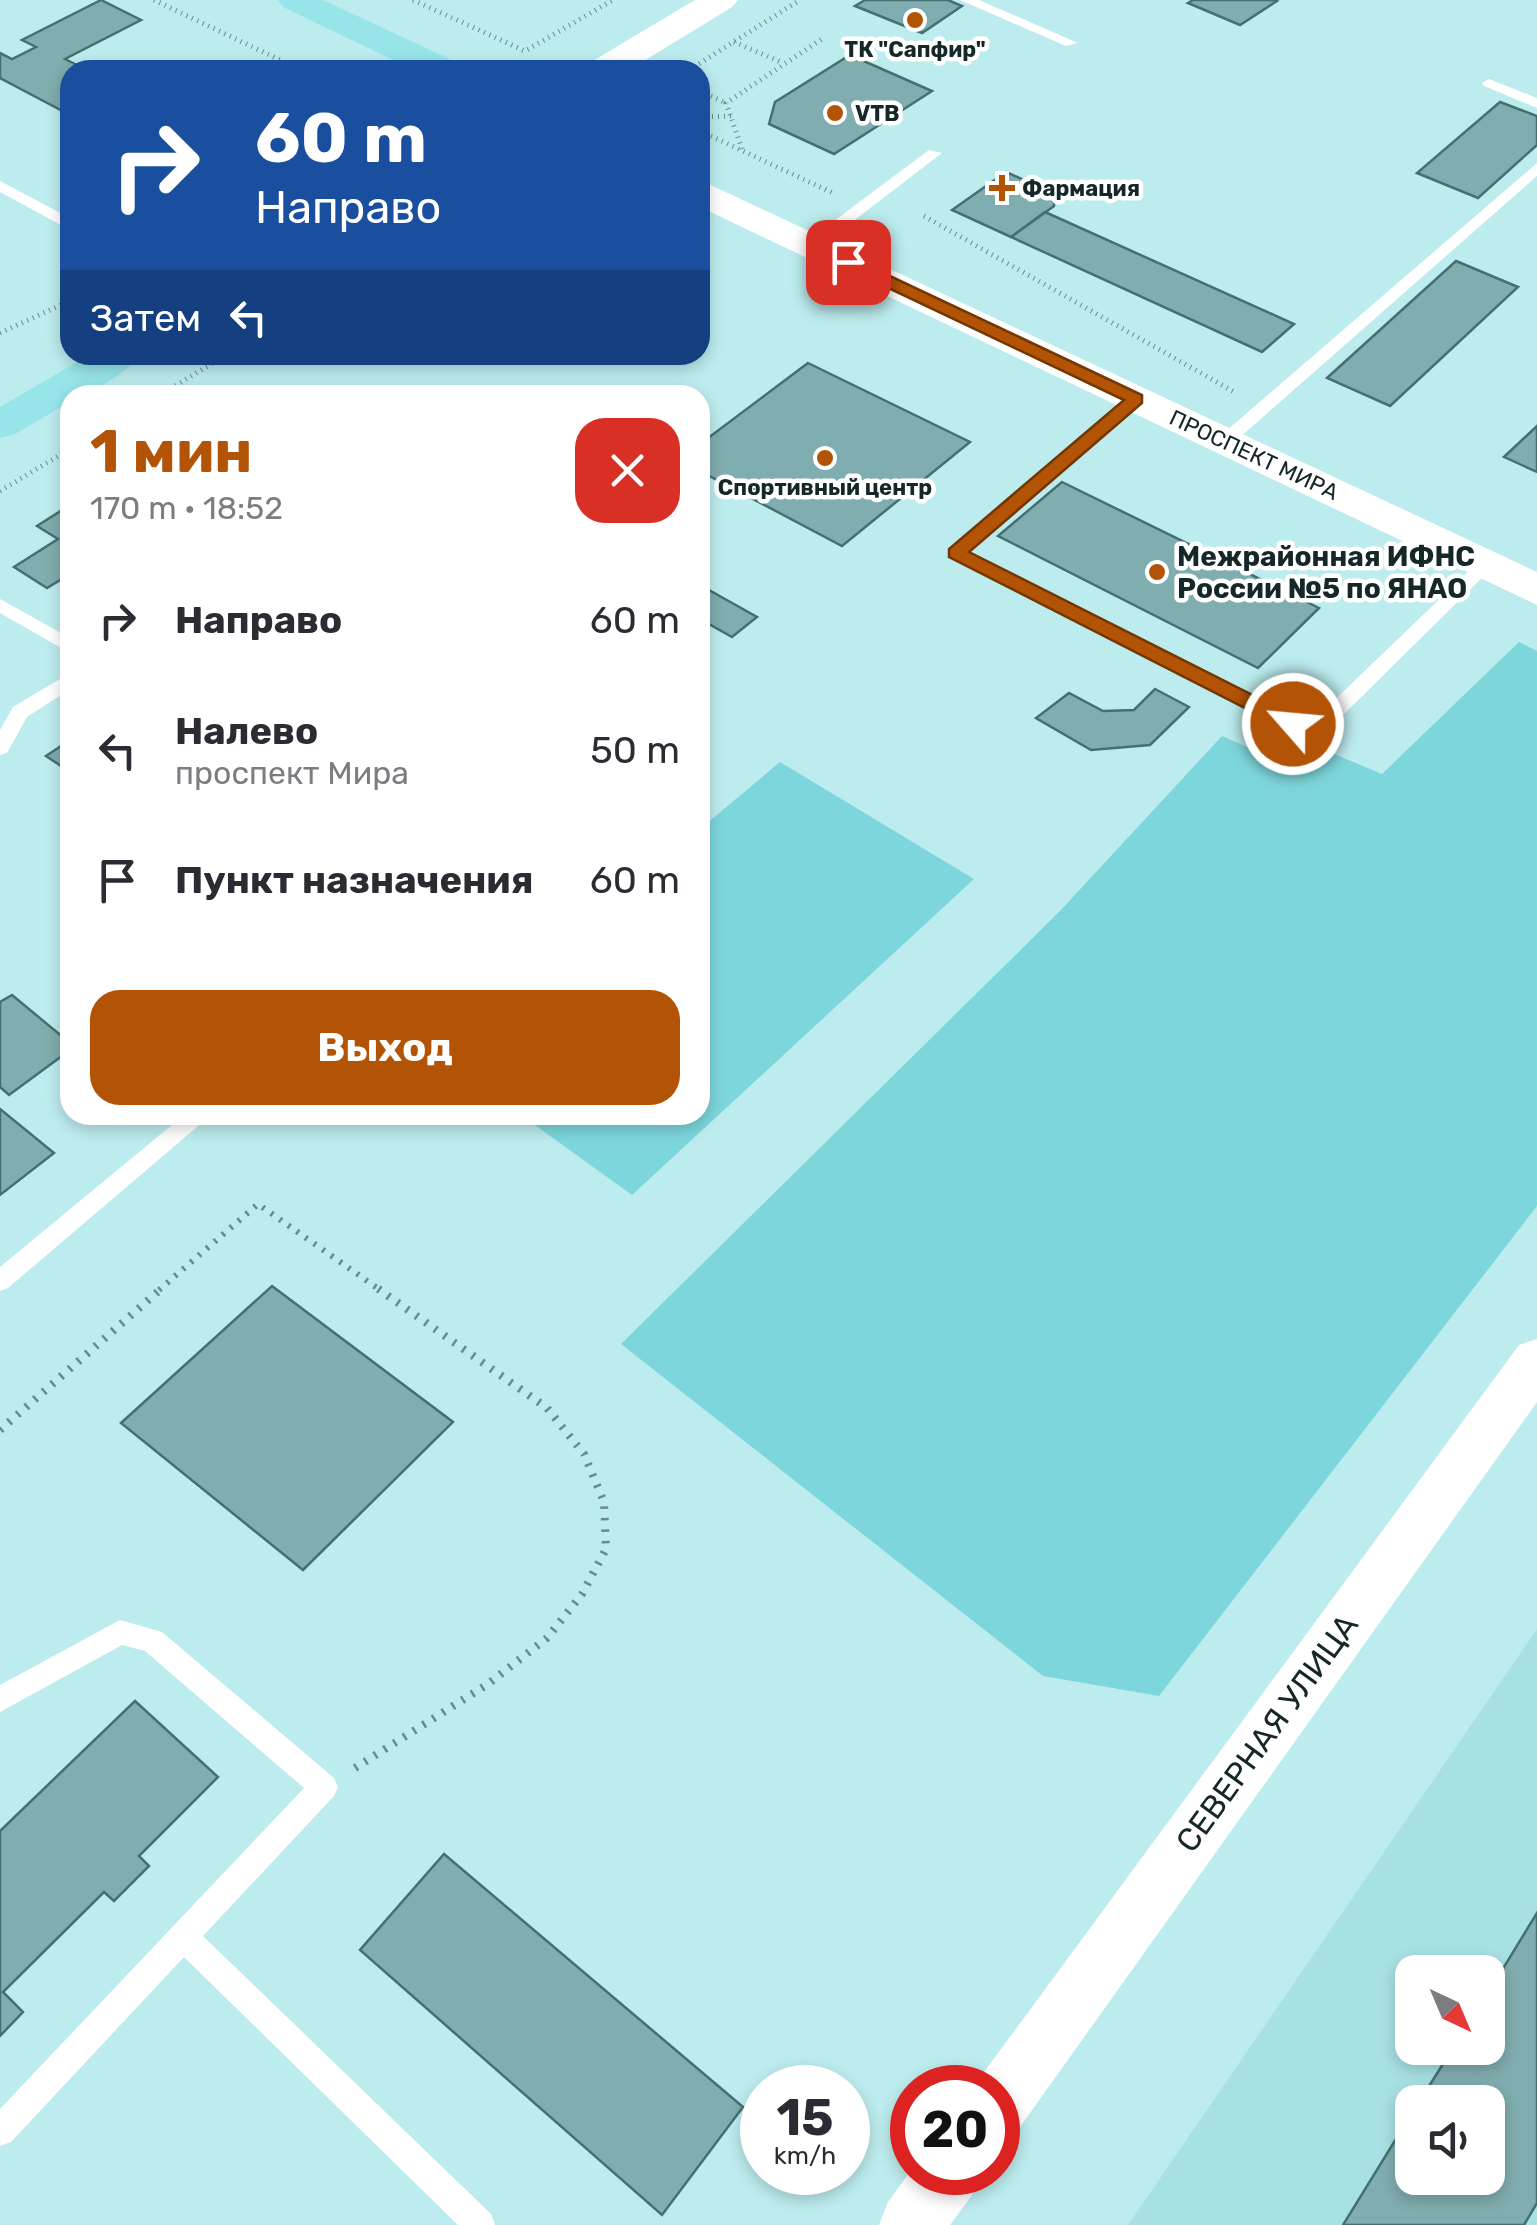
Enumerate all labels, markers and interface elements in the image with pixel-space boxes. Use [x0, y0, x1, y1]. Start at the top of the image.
marker: ТК "Сапфир" [904, 9, 926, 31]
place label: ТК "Сапфир" [844, 36, 986, 63]
text: 60 m [255, 97, 427, 180]
icon: right [90, 100, 220, 230]
place label: VTB [855, 100, 900, 127]
marker: VTB [824, 102, 846, 124]
place label: Фармация [1022, 175, 1140, 202]
marker: Фармация [991, 177, 1013, 199]
text: Направо [255, 181, 441, 234]
pin [806, 220, 891, 305]
icon: arrive [821, 235, 876, 290]
icon: left [221, 290, 276, 345]
text: Затем [90, 295, 201, 341]
street label: ПРОСПЕКТ МИРА [1165, 404, 1343, 506]
text: 1 мин [90, 416, 253, 487]
button: close [575, 418, 680, 523]
marker: Спортивный центр [814, 447, 836, 469]
place label: Спортивный центр [718, 474, 932, 501]
text: 170 m · 18:52 [90, 489, 283, 527]
place label: Межрайонная ИФНС России №5 по ЯНАО [1177, 540, 1475, 605]
marker: Межрайонная ИФНС России №5 по ЯНАО [1146, 561, 1168, 583]
icon: right [90, 593, 145, 648]
text: Направо [175, 597, 342, 643]
text: 60 m [590, 597, 680, 643]
position arrow [1241, 672, 1345, 776]
text: Налево [175, 708, 318, 754]
icon: left [90, 723, 145, 778]
text: 50 m [590, 727, 680, 773]
text: проспект Мира [175, 754, 409, 792]
icon: arrive [90, 853, 145, 908]
text: Пункт назначения [175, 857, 534, 903]
text: 60 m [590, 857, 680, 903]
button: Выход [90, 990, 680, 1105]
street label: СЕВЕРНАЯ УЛИЦА [1168, 1607, 1366, 1859]
north arrow [1395, 1955, 1505, 2065]
map controls [1395, 1955, 1505, 2195]
speed limit sign: 20 [890, 2065, 1020, 2195]
button: sound [1395, 2085, 1505, 2195]
text: 15 [776, 2088, 834, 2148]
text: km/h [774, 2141, 836, 2170]

